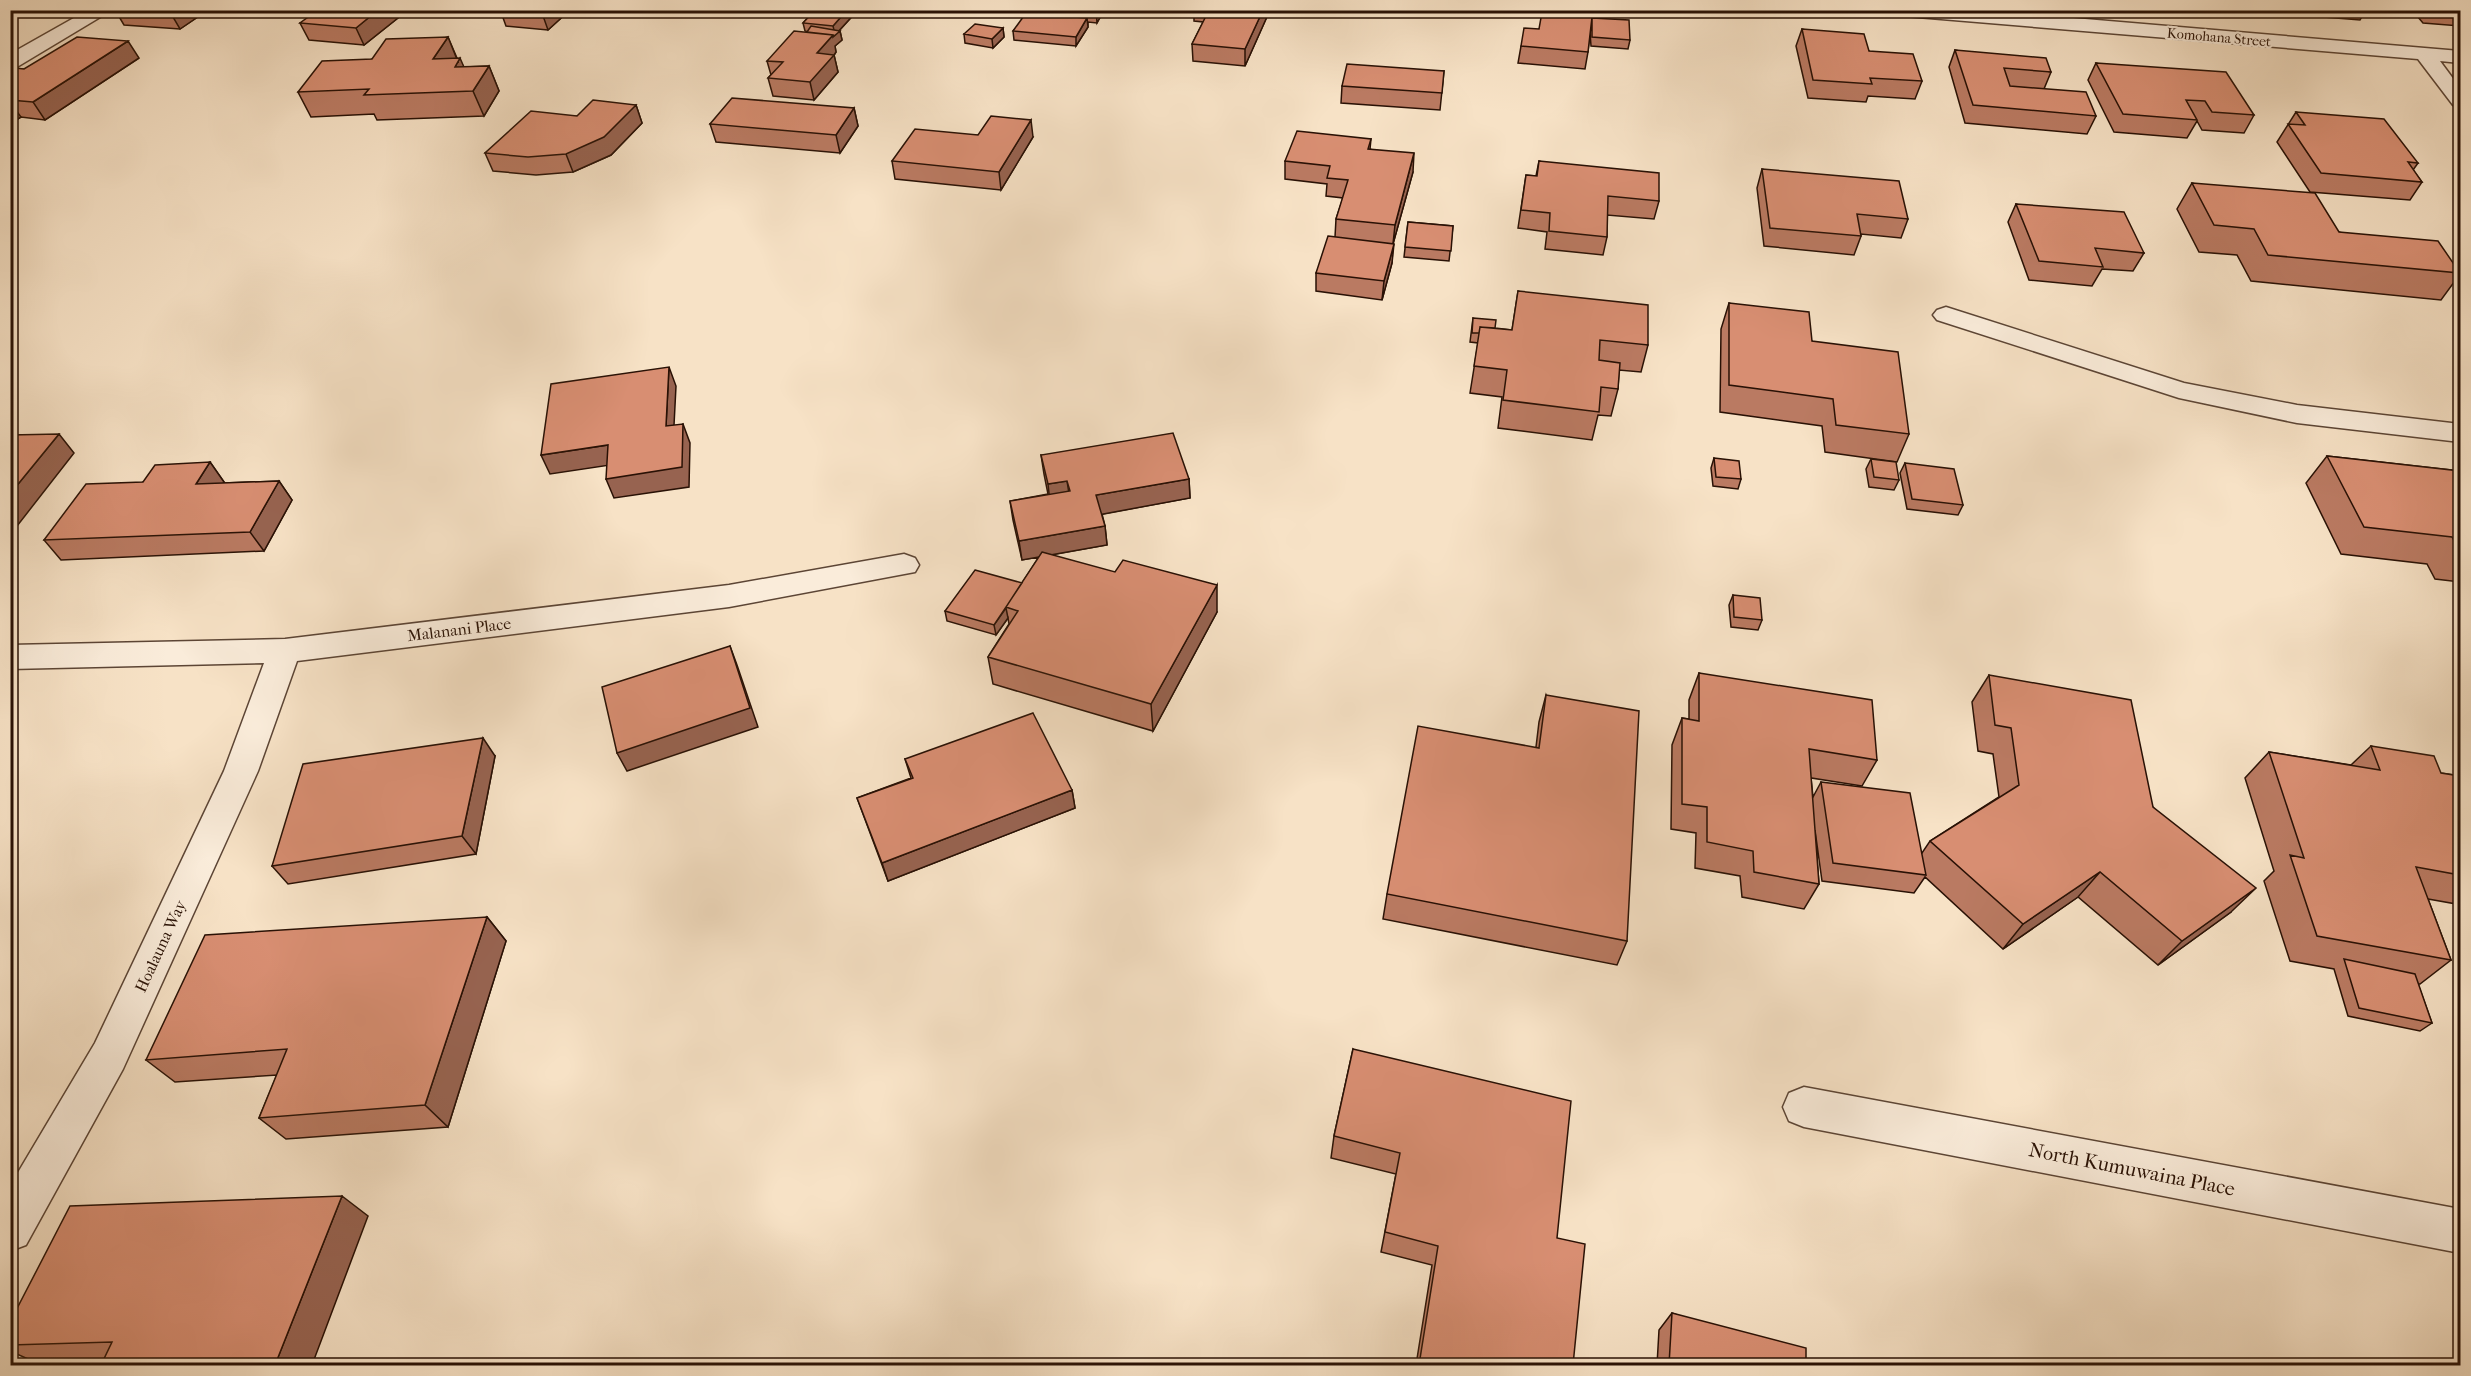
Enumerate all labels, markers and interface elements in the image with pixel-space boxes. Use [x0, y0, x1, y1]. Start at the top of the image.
street label: Komohana Street [2166, 24, 2272, 51]
street label: Malanani Place [406, 614, 512, 645]
street label: Hoalauna Way [131, 897, 190, 995]
street label: North Kumuwaina Place [2027, 1138, 2237, 1201]

